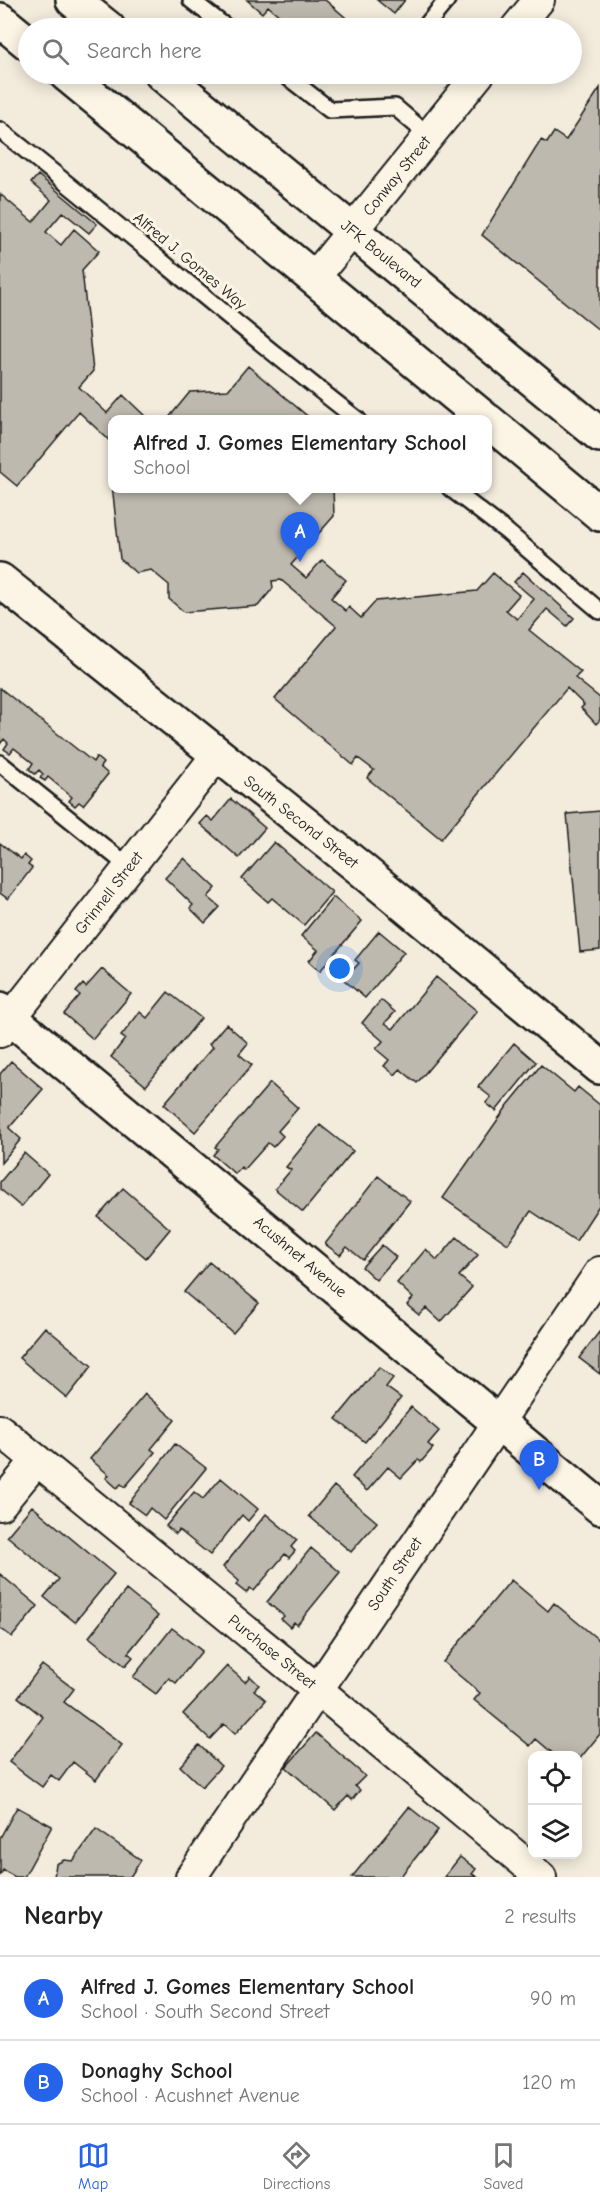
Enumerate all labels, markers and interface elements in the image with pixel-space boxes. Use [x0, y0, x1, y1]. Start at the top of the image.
search box [18, 18, 582, 84]
icon: search [39, 35, 72, 68]
text: Search here [87, 38, 202, 64]
street label: Conway Street [359, 132, 435, 219]
street label: Alfred J. Gomes Way [130, 209, 251, 314]
street label: JFK Boulevard [337, 216, 425, 292]
popup [108, 415, 492, 493]
text: Alfred J. Gomes Elementary School [133, 430, 467, 456]
text: School [133, 456, 190, 479]
pin: A [280, 512, 320, 562]
street label: South Second Street [240, 772, 362, 872]
street label: Grinnell Street [71, 848, 147, 938]
your location [325, 954, 354, 983]
street label: Acushnet Avenue [250, 1213, 350, 1301]
pin: B [520, 1440, 558, 1490]
street label: South Street [364, 1534, 426, 1614]
street label: Purchase Street [225, 1611, 320, 1693]
map controls [528, 1751, 582, 1859]
button: locate [528, 1751, 582, 1805]
button: layers [528, 1805, 582, 1859]
text: Nearby [24, 1901, 103, 1931]
text: 2 results [504, 1905, 576, 1928]
text: Alfred J. Gomes Elementary School [81, 1974, 414, 2000]
text: A [38, 1987, 49, 2010]
text: 90 m [530, 1987, 576, 2010]
text: School · South Second Street [81, 2000, 329, 2023]
text: Donaghy School [81, 2058, 233, 2084]
text: B [37, 2071, 50, 2094]
text: 120 m [522, 2071, 576, 2094]
text: School · Acushnet Avenue [81, 2084, 300, 2107]
tab: Map [77, 2139, 110, 2193]
tab: Directions [263, 2139, 330, 2193]
tab: Saved [483, 2139, 523, 2193]

